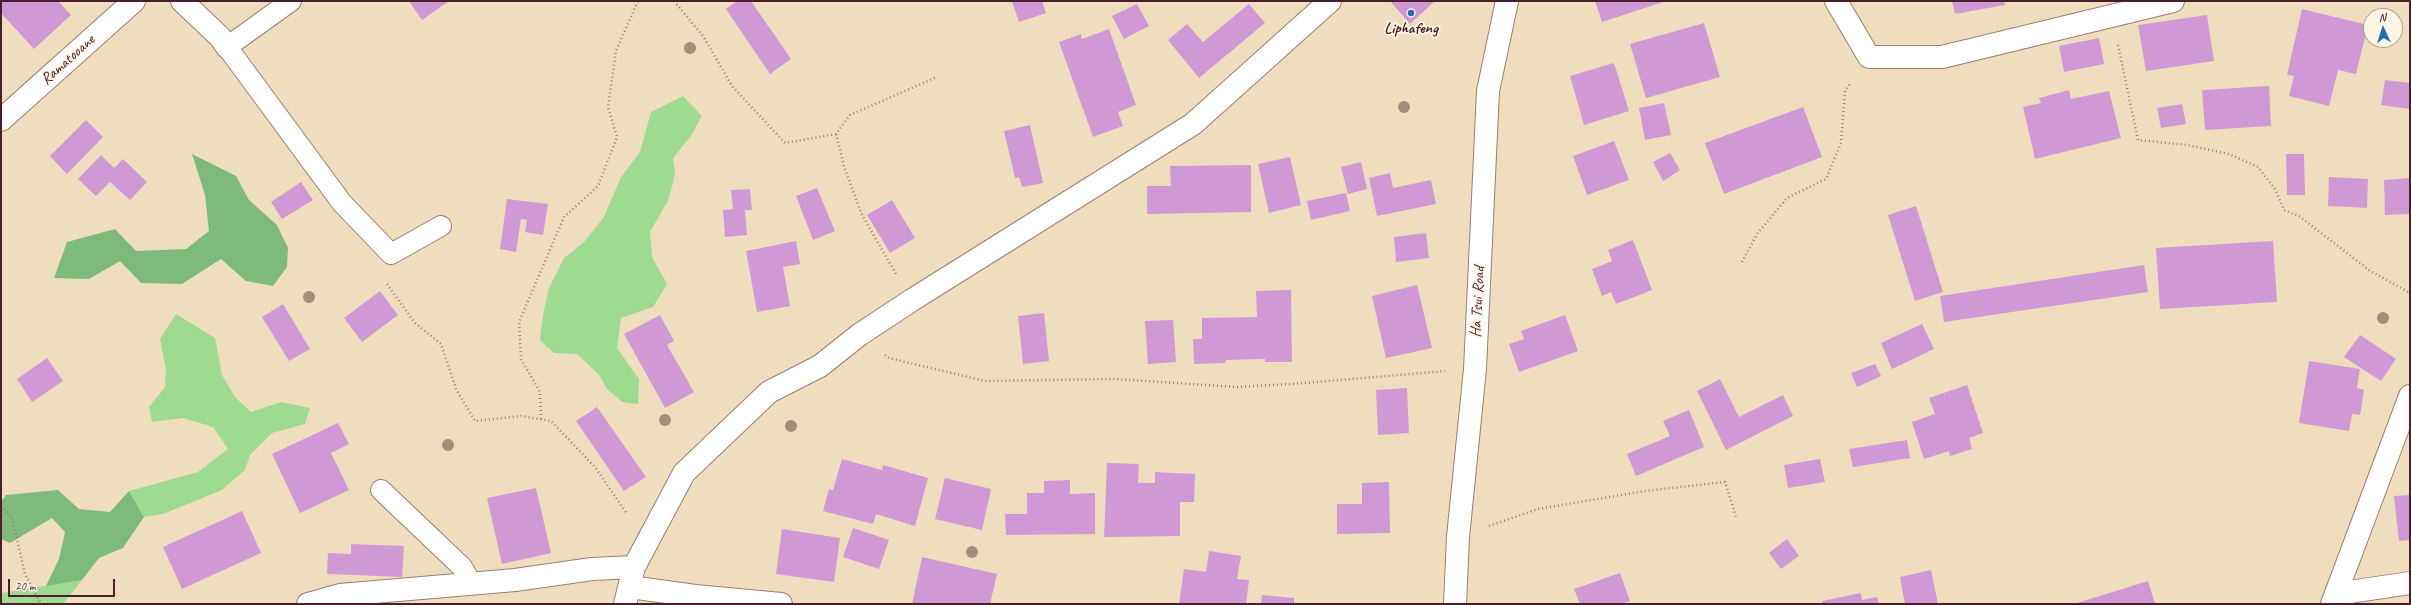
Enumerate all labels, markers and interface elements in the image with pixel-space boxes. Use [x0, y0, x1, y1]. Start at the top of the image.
marker: Liphafeng [1406, 8, 1416, 18]
north arrow [2363, 8, 2403, 48]
text: N [2378, 10, 2386, 24]
place label: Liphafeng [1384, 19, 1438, 39]
street label: Ramatooane [37, 31, 99, 89]
street label: Ha Tsui Road [1467, 266, 1489, 338]
scale bar [10, 571, 117, 597]
text: 20 m [15, 578, 35, 594]

